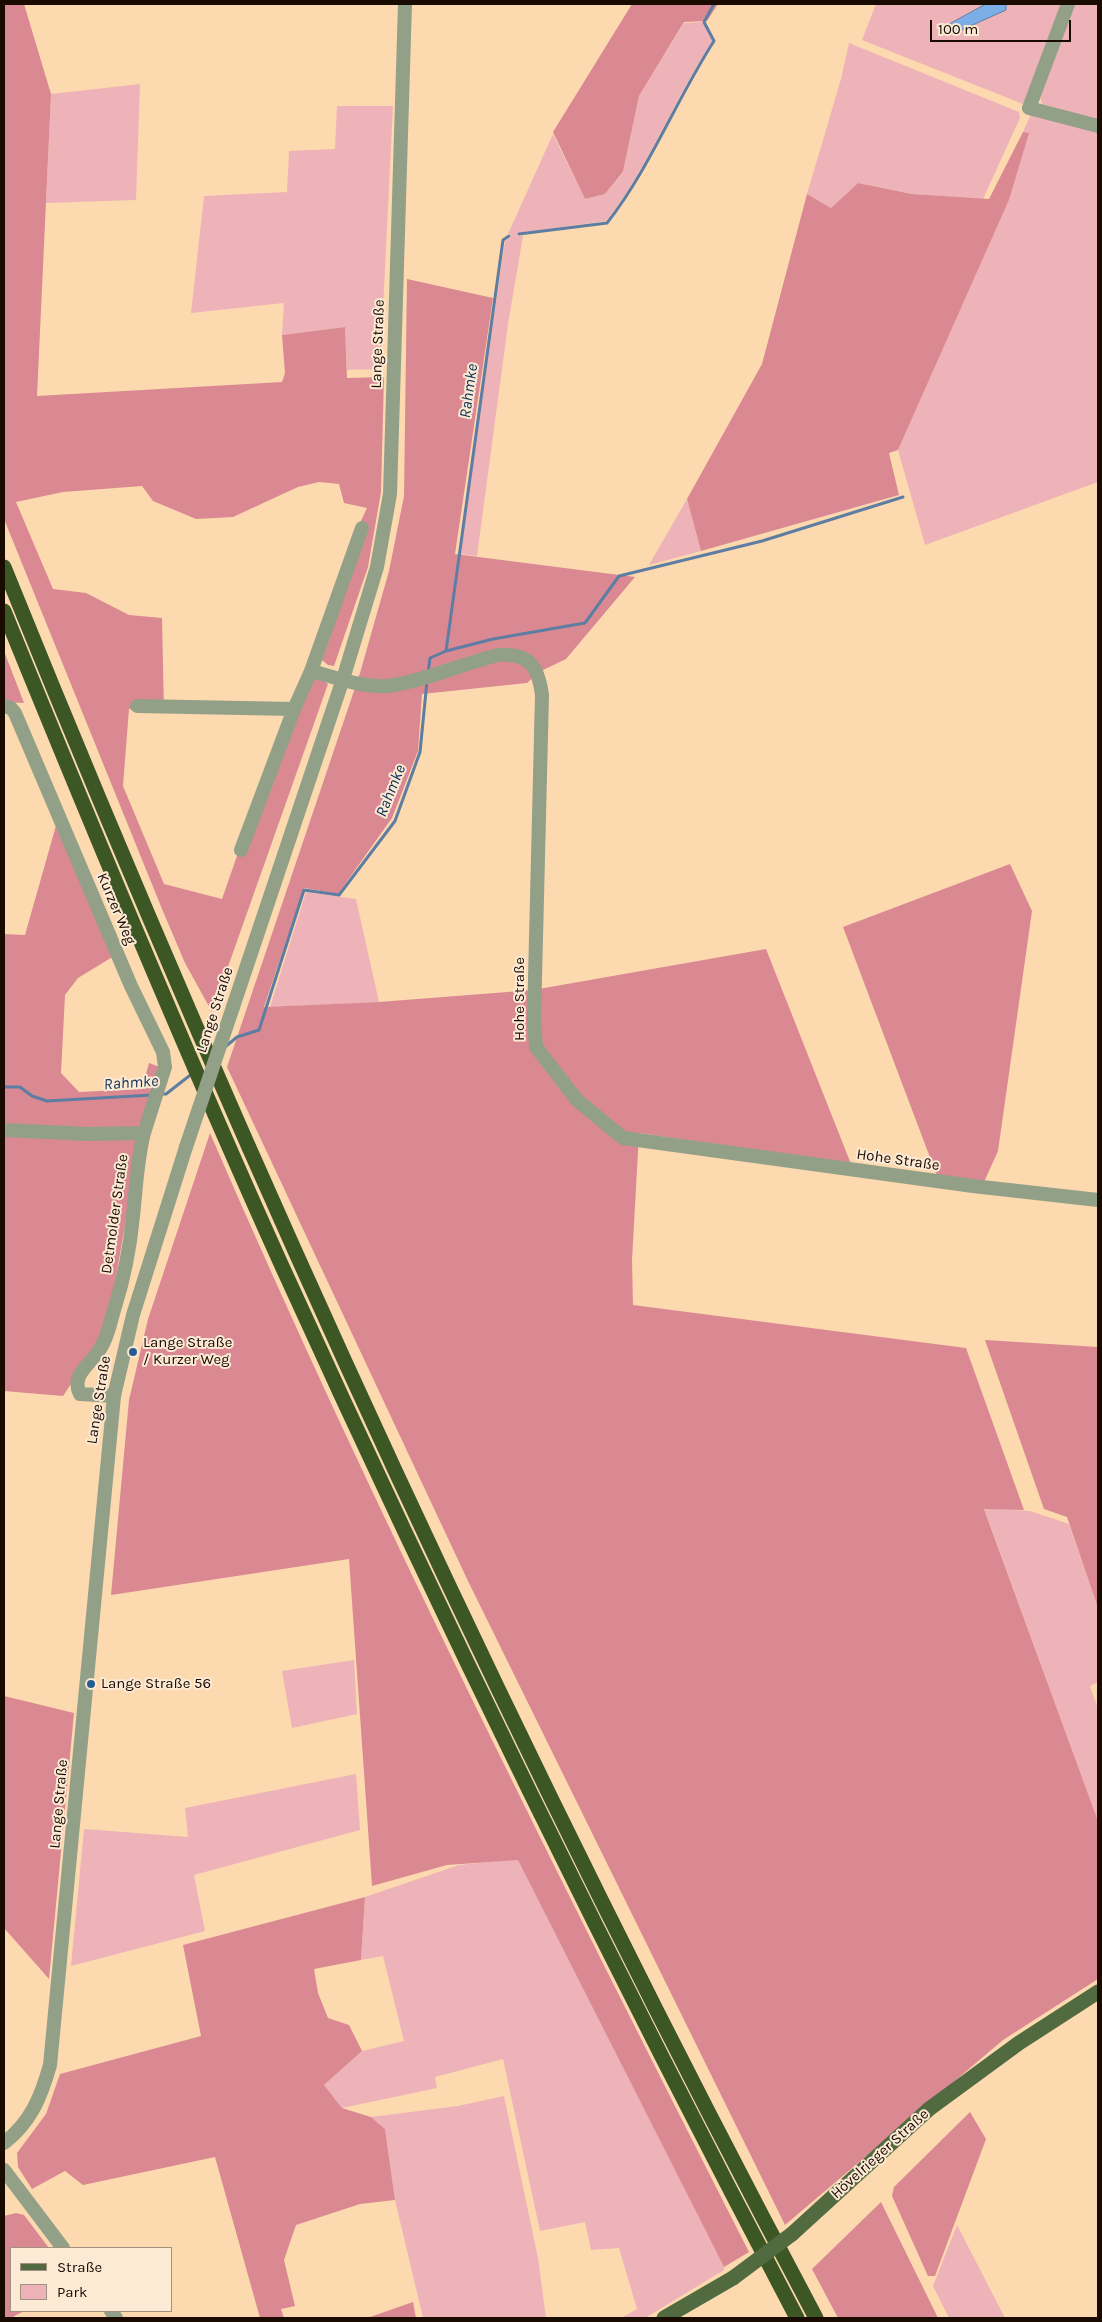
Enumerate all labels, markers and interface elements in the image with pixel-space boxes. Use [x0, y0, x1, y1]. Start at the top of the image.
scale bar [932, 10, 1073, 42]
text: 100 m [938, 20, 978, 38]
street label: Lange Straße [367, 299, 389, 389]
water label: Rahmke [456, 363, 482, 419]
water label: Rahmke [372, 762, 410, 820]
street label: Kurzer Weg [93, 870, 139, 948]
street label: Hohe Straße [511, 957, 529, 1041]
street label: Lange Straße [193, 965, 237, 1055]
water label: Rahmke [103, 1072, 159, 1094]
street label: Hohe Straße [855, 1145, 941, 1175]
street label: Detmolder Straße [98, 1153, 132, 1275]
place label: Lange Straße / Kurzer Weg [143, 1334, 232, 1369]
marker: Lange Straße / Kurzer Weg [127, 1346, 139, 1358]
street label: Lange Straße [83, 1354, 115, 1446]
place label: Lange Straße 56 [101, 1675, 211, 1693]
marker: Lange Straße 56 [85, 1678, 97, 1690]
street label: Lange Straße [46, 1759, 72, 1849]
street label: Hövelrieger Straße [827, 2105, 933, 2203]
legend [10, 2247, 172, 2312]
text: Straße [57, 2258, 102, 2276]
text: Park [57, 2283, 87, 2301]

